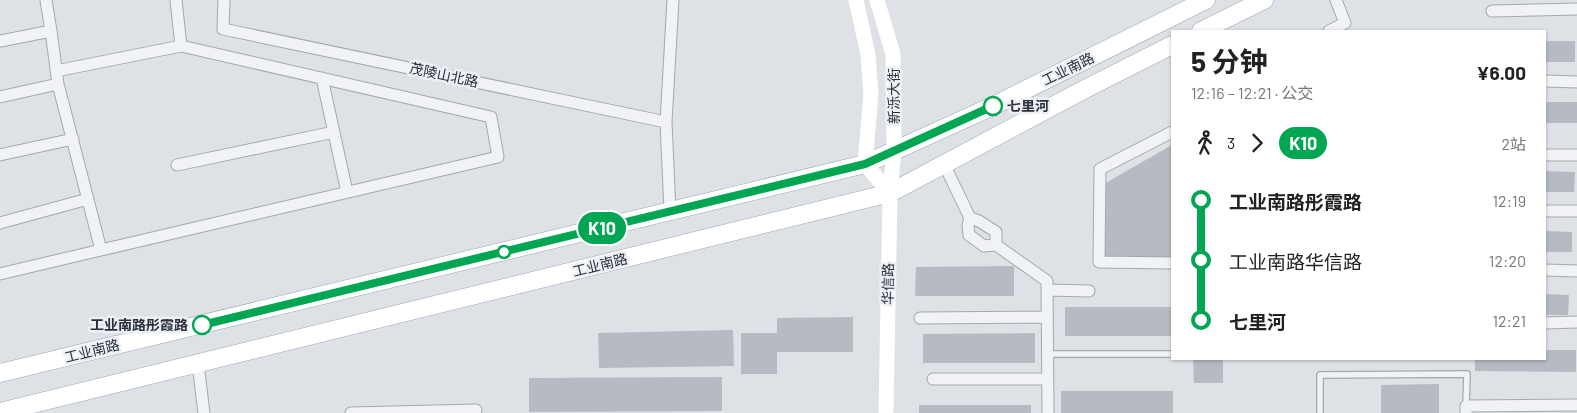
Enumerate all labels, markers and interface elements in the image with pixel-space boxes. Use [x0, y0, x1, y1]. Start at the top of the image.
text: 5 分钟 [1191, 44, 1268, 78]
street label: 工业南路 [1039, 49, 1097, 88]
street label: 茂陵山北路 [408, 59, 480, 90]
text: ¥6.00 [1476, 61, 1526, 84]
street label: 新泺大街 [885, 68, 902, 124]
text: 12:16 – 12:21 · 公交 [1191, 83, 1313, 102]
marker: 七里河 [983, 96, 1003, 116]
place label: 七里河 [1007, 97, 1049, 114]
icon: walk [1191, 129, 1219, 157]
icon: forward [1243, 129, 1271, 157]
text: K10 [1289, 132, 1317, 154]
text: 3 [1227, 133, 1235, 152]
text: 2站 [1501, 134, 1526, 153]
text: 工业南路彤霞路 [1229, 190, 1362, 213]
text: 12:19 [1492, 191, 1526, 210]
line badge: K10 [573, 212, 631, 244]
text: K10 [588, 217, 616, 239]
unlabelled marker [497, 245, 511, 259]
street label: 工业南路 [571, 249, 629, 280]
text: 工业南路华信路 [1229, 250, 1362, 273]
text: 12:20 [1489, 251, 1526, 270]
street label: 华信路 [879, 263, 896, 305]
text: 七里河 [1229, 310, 1286, 333]
text: 12:21 [1492, 311, 1526, 330]
marker: 工业南路彤霞路 [192, 315, 212, 335]
place label: 工业南路彤霞路 [90, 316, 188, 333]
street label: 工业南路 [63, 335, 121, 366]

